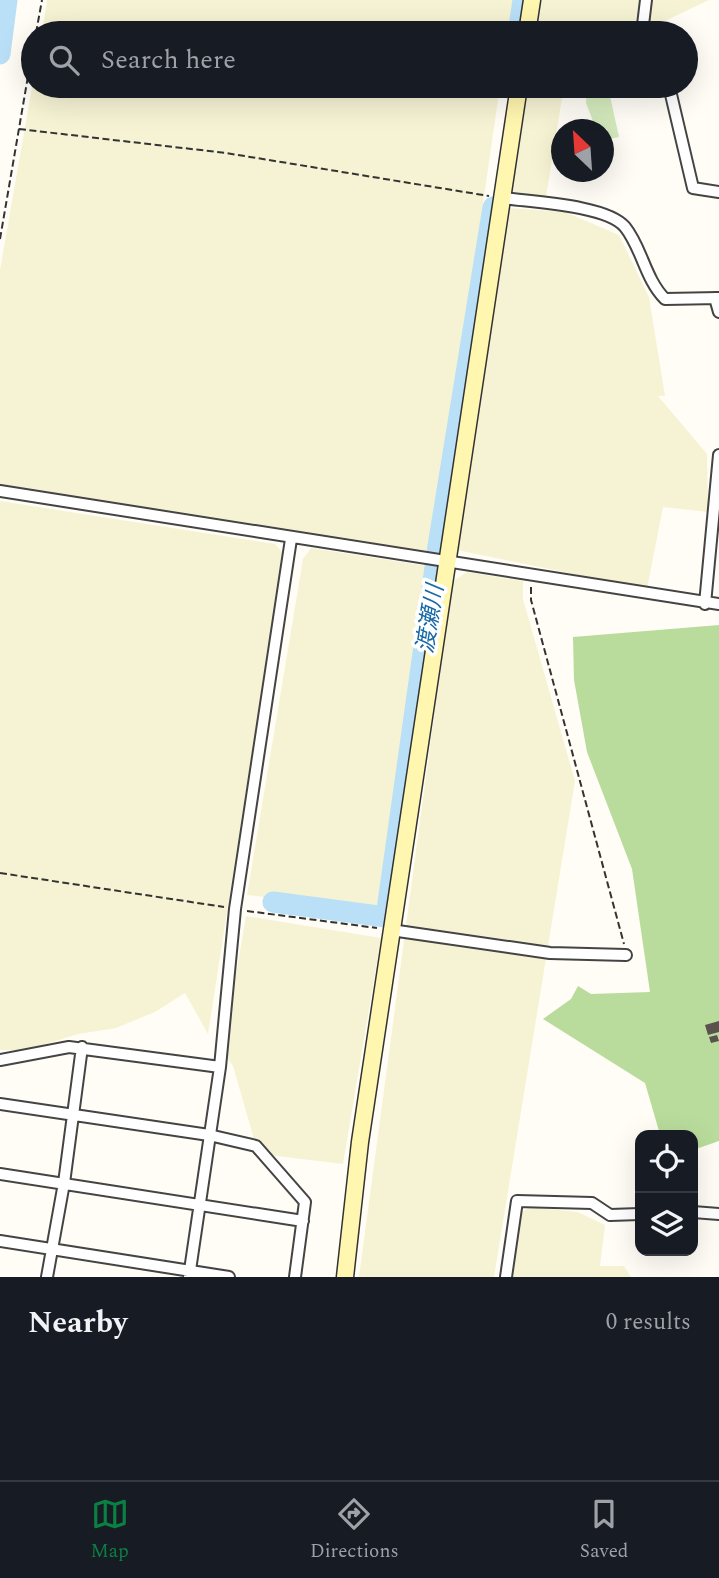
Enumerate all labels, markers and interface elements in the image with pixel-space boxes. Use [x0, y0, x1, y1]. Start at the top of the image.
search box [21, 21, 698, 98]
text: Search here [101, 40, 236, 80]
icon: search [45, 41, 83, 79]
north arrow [551, 119, 614, 182]
water label: 渡瀬川 [408, 579, 454, 656]
map controls [635, 1130, 698, 1256]
button: locate [635, 1130, 698, 1193]
button: layers [635, 1193, 698, 1256]
text: Nearby [28, 1300, 127, 1346]
text: 0 results [606, 1305, 691, 1340]
tab: Map [91, 1495, 129, 1566]
tab: Directions [310, 1495, 399, 1566]
tab: Saved [580, 1495, 628, 1566]

